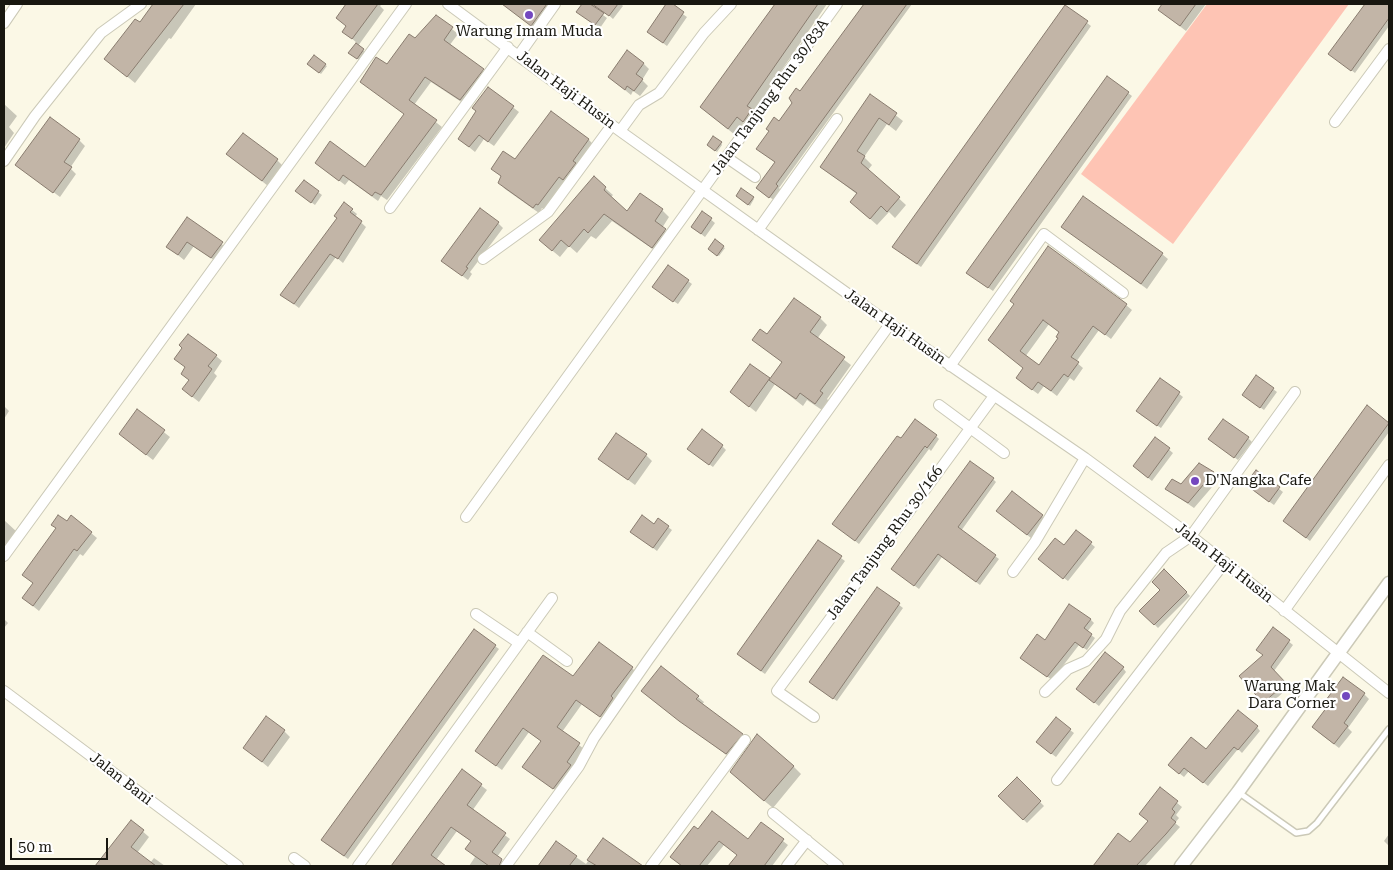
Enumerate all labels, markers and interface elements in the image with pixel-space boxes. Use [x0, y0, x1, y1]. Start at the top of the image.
marker: Warung Imam Muda [523, 9, 535, 21]
street label: Jalan Tanjung Rhu 30/83A [707, 15, 833, 179]
place label: Warung Imam Muda [456, 23, 602, 41]
street label: Jalan Haji Husin [513, 47, 619, 133]
street label: Jalan Haji Husin [841, 285, 949, 369]
street label: Jalan Tanjung Rhu 30/166 [823, 462, 947, 624]
place label: D'Nangka Cafe [1205, 472, 1312, 490]
marker: D'Nangka Cafe [1189, 475, 1201, 487]
street label: Jalan Haji Husin [1171, 519, 1277, 607]
place label: Warung Mak Dara Corner [1244, 678, 1336, 713]
marker: Warung Mak Dara Corner [1340, 690, 1352, 702]
street label: Jalan Bani [86, 749, 156, 809]
scale bar [12, 828, 110, 860]
text: 50 m [18, 838, 52, 856]

